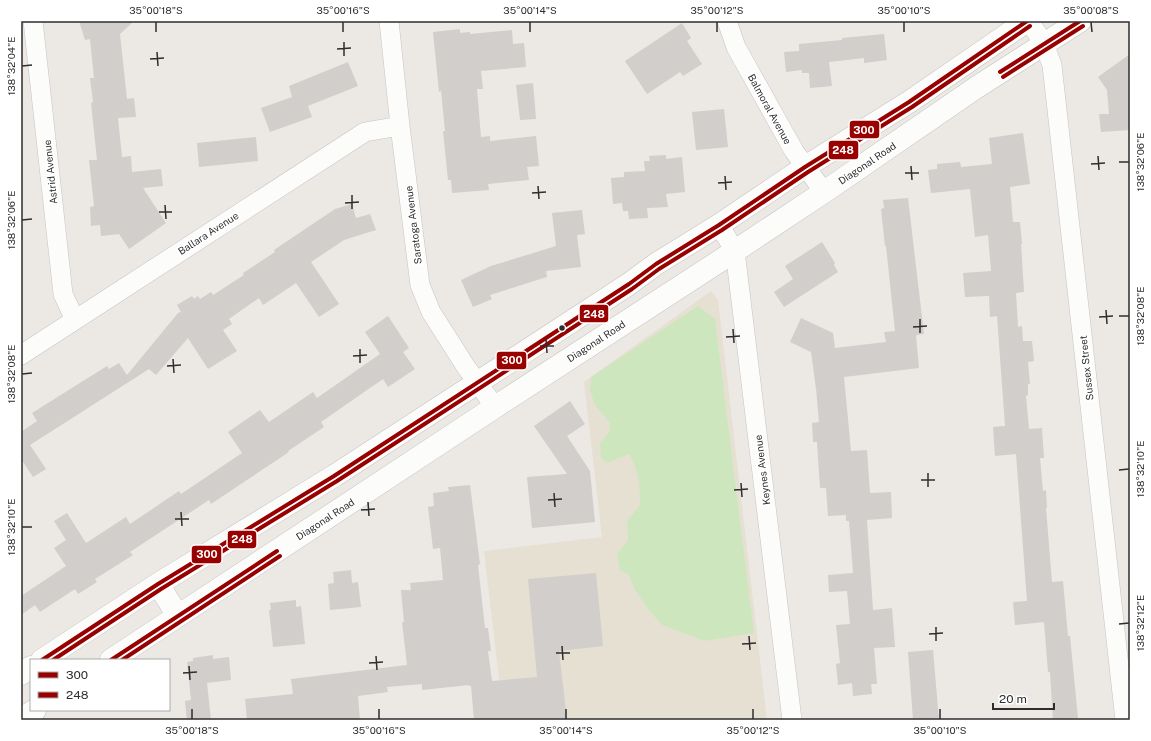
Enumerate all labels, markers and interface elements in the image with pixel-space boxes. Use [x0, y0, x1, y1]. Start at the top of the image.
text: 35°00'18"S [129, 4, 183, 16]
text: 35°00'16"S [316, 4, 370, 16]
text: 35°00'14"S [503, 4, 557, 16]
text: 35°00'12"S [691, 4, 744, 16]
text: 35°00'10"S [877, 4, 931, 16]
text: 35°00'08"S [1063, 4, 1119, 16]
text: 138°32'04"E [5, 37, 17, 96]
street label: Balmoral Avenue [746, 72, 794, 147]
line badge: 300 [849, 120, 880, 139]
text: 300 [853, 124, 875, 136]
text: 138°32'06"E [1134, 133, 1146, 191]
street label: Astrid Avenue [41, 139, 59, 205]
street label: Diagonal Road [836, 139, 898, 187]
line badge: 248 [828, 140, 859, 160]
text: 248 [832, 144, 854, 156]
street label: Saratoga Avenue [402, 185, 424, 265]
text: 138°32'06"E [5, 191, 17, 249]
street label: Ballara Avenue [176, 209, 241, 257]
text: 138°32'08"E [1134, 286, 1146, 346]
line badge: 248 [579, 304, 609, 323]
text: 248 [583, 308, 605, 320]
street label: Diagonal Road [565, 318, 627, 364]
unlabelled marker [557, 323, 567, 333]
street label: Sussex Street [1077, 335, 1095, 401]
text: 138°32'08"E [5, 344, 17, 404]
line badge: 300 [496, 351, 527, 370]
text: 300 [501, 354, 523, 366]
street label: Keynes Avenue [752, 434, 772, 506]
text: 138°32'10"E [1134, 441, 1146, 497]
street label: Diagonal Road [294, 496, 356, 542]
text: 138°32'10"E [5, 499, 17, 555]
line badge: 248 [227, 530, 257, 549]
text: 248 [231, 533, 253, 545]
line badge: 300 [191, 545, 222, 564]
text: 300 [196, 548, 218, 560]
text: 138°32'12"E [1134, 595, 1146, 651]
legend [30, 659, 170, 711]
text: 300 [66, 668, 88, 682]
scale bar [993, 685, 1054, 711]
text: 248 [66, 688, 89, 702]
text: 20 m [999, 692, 1027, 706]
text: 35°00'18"S [165, 724, 219, 736]
text: 35°00'16"S [352, 724, 406, 736]
text: 35°00'14"S [539, 724, 593, 736]
text: 35°00'12"S [727, 724, 780, 736]
text: 35°00'10"S [913, 724, 967, 736]

